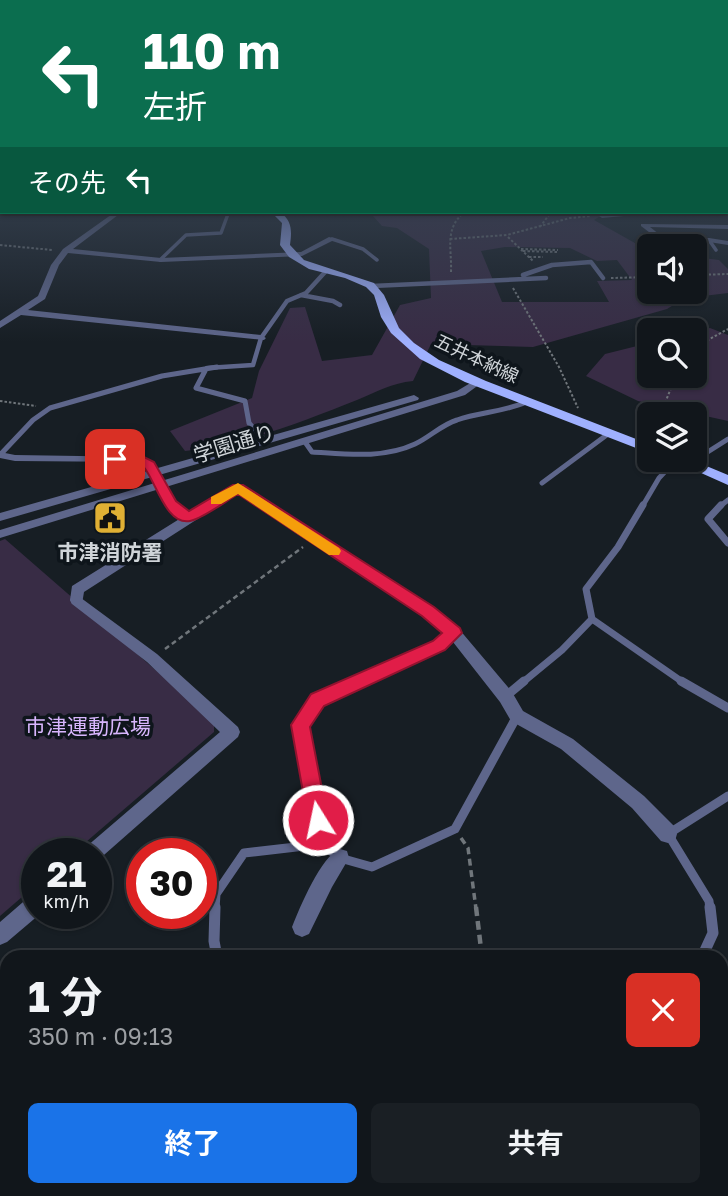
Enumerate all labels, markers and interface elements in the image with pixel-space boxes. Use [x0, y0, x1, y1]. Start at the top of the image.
text: 110 m [143, 21, 280, 80]
icon: left [28, 28, 119, 119]
text: 左折 [143, 87, 207, 125]
icon: left [120, 161, 158, 199]
text: その先 [28, 167, 106, 198]
map controls [637, 234, 707, 472]
button: sound [637, 234, 707, 304]
button: search [637, 318, 707, 388]
street label: 五井本納線 [432, 329, 522, 387]
button: layers [637, 402, 707, 472]
street label: 学園通り [190, 418, 278, 468]
pin [85, 429, 145, 489]
icon: arrive [96, 440, 134, 478]
public building icon: 市津消防署 [91, 499, 129, 537]
place label: 市津消防署 [58, 539, 163, 565]
park label: 市津運動広場 [25, 713, 151, 739]
position arrow [281, 783, 355, 857]
speed limit sign: 30 [126, 838, 217, 929]
text: 21 [47, 853, 86, 895]
text: km/h [44, 890, 89, 912]
text: 1 分 [28, 971, 102, 1021]
button: close [626, 973, 700, 1047]
text: 350 m · 09:13 [28, 1022, 173, 1050]
button: 終了 [28, 1103, 357, 1183]
button: 共有 [371, 1103, 700, 1183]

